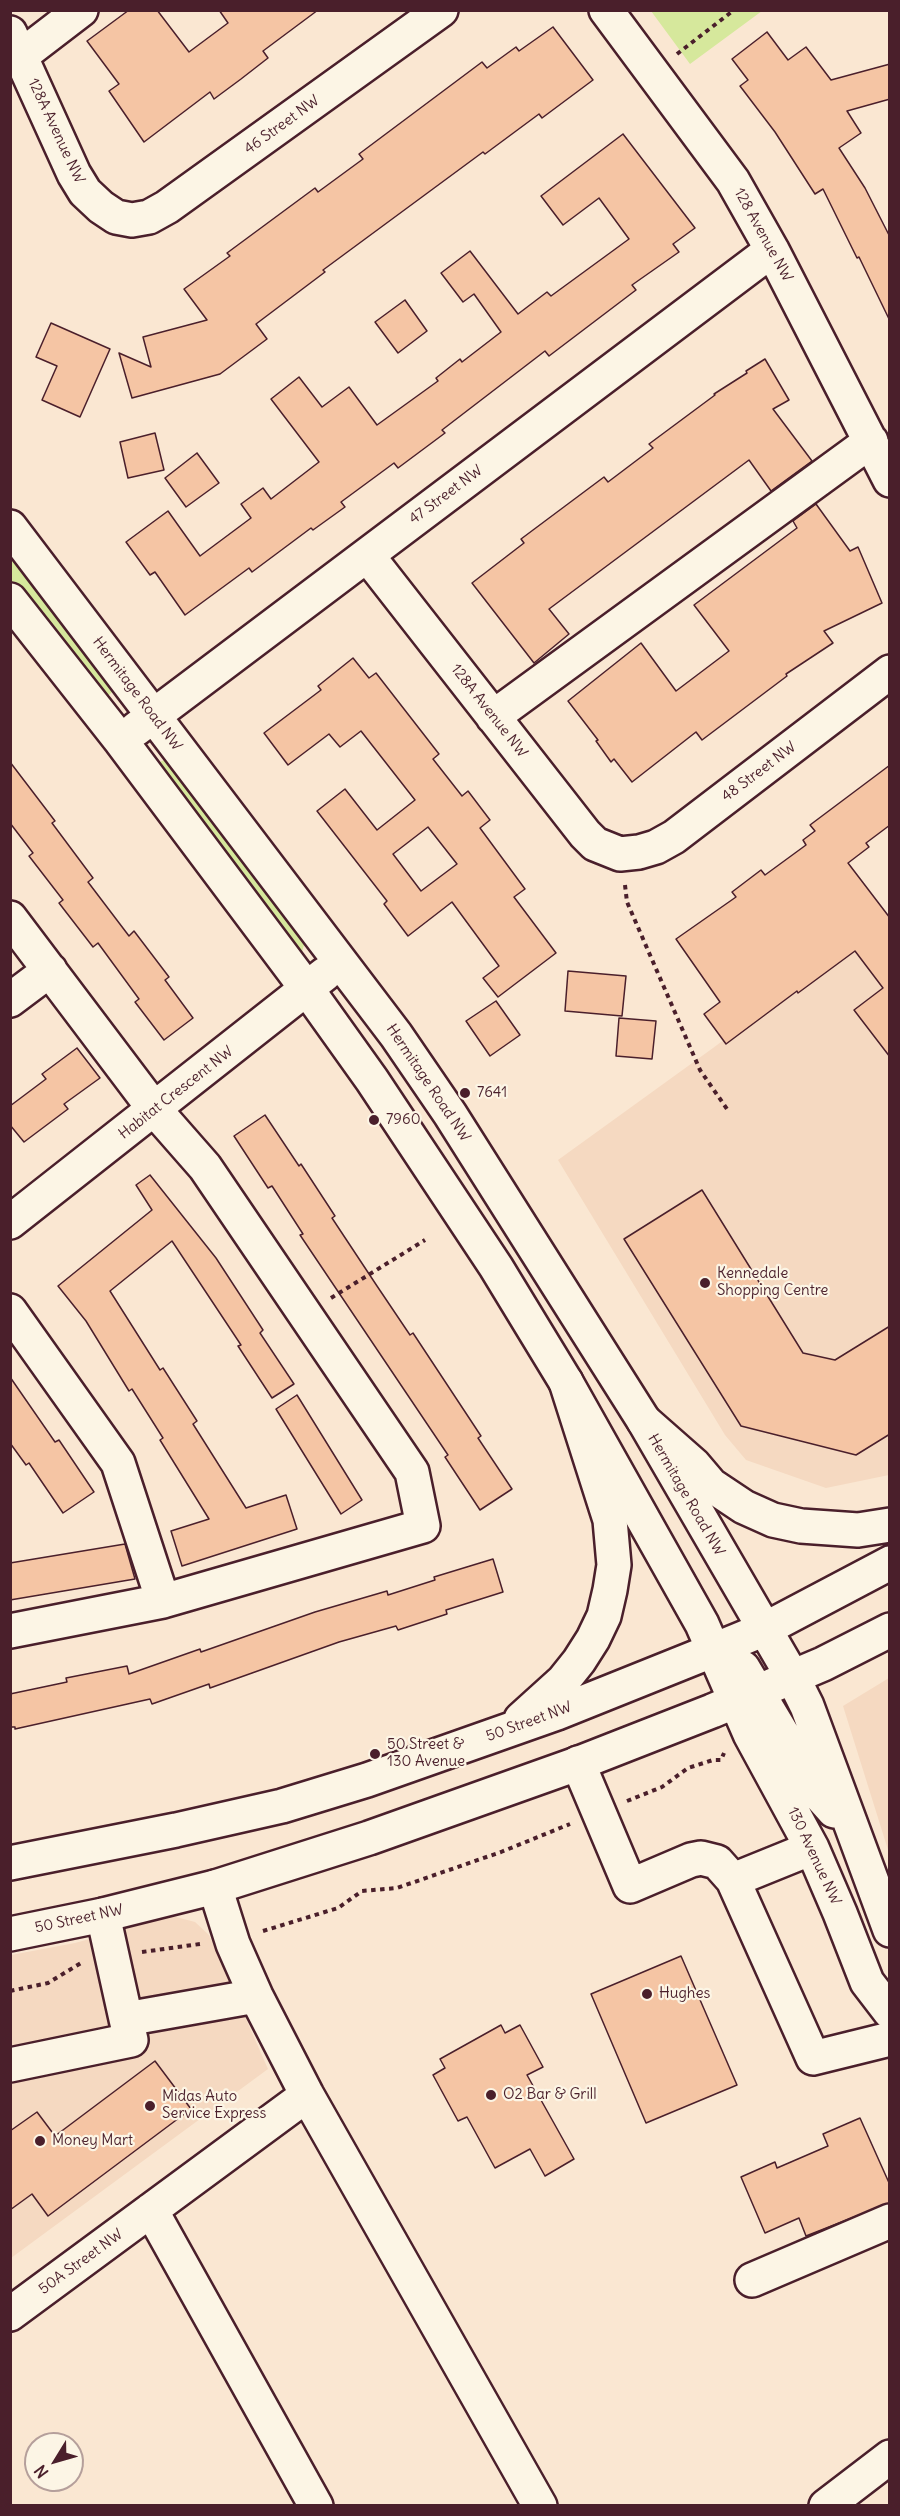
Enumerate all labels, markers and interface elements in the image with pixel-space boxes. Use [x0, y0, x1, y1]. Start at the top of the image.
street label: 128A Avenue NW [24, 76, 88, 186]
street label: 46 Street NW [241, 92, 323, 158]
street label: 128 Avenue NW [730, 185, 796, 285]
street label: 47 Street NW [406, 462, 486, 528]
street label: Hermitage Road NW [88, 634, 186, 754]
street label: 128A Avenue NW [447, 661, 531, 761]
street label: 48 Street NW [718, 738, 800, 806]
street label: Hermitage Road NW [382, 1021, 474, 1145]
street label: Habitat Crescent NW [115, 1043, 237, 1143]
place label: 7641 [477, 1084, 507, 1102]
marker: 7641 [458, 1086, 472, 1100]
place label: 7960 [386, 1111, 420, 1129]
marker: 7960 [367, 1113, 381, 1127]
place label: Kennedale Shopping Centre [717, 1265, 828, 1300]
marker: Kennedale Shopping Centre [698, 1276, 712, 1290]
street label: Hermitage Road NW [644, 1431, 728, 1559]
street label: 50 Street NW [484, 1698, 574, 1746]
place label: 50 Street & 130 Avenue [387, 1736, 465, 1771]
marker: 50 Street & 130 Avenue [368, 1747, 382, 1761]
street label: 130 Avenue NW [783, 1804, 845, 1908]
street label: 50 Street NW [33, 1901, 125, 1937]
place label: Hughes [659, 1985, 710, 2003]
marker: Hughes [640, 1987, 654, 2001]
place label: O2 Bar & Grill [503, 2086, 597, 2104]
place label: Midas Auto Service Express [162, 2088, 266, 2123]
marker: O2 Bar & Grill [484, 2088, 498, 2102]
marker: Midas Auto Service Express [143, 2099, 157, 2113]
place label: Money Mart [52, 2132, 133, 2150]
marker: Money Mart [33, 2134, 47, 2148]
street label: 50A Street NW [36, 2226, 126, 2298]
north arrow [24, 2432, 84, 2492]
text: N [30, 2461, 53, 2482]

